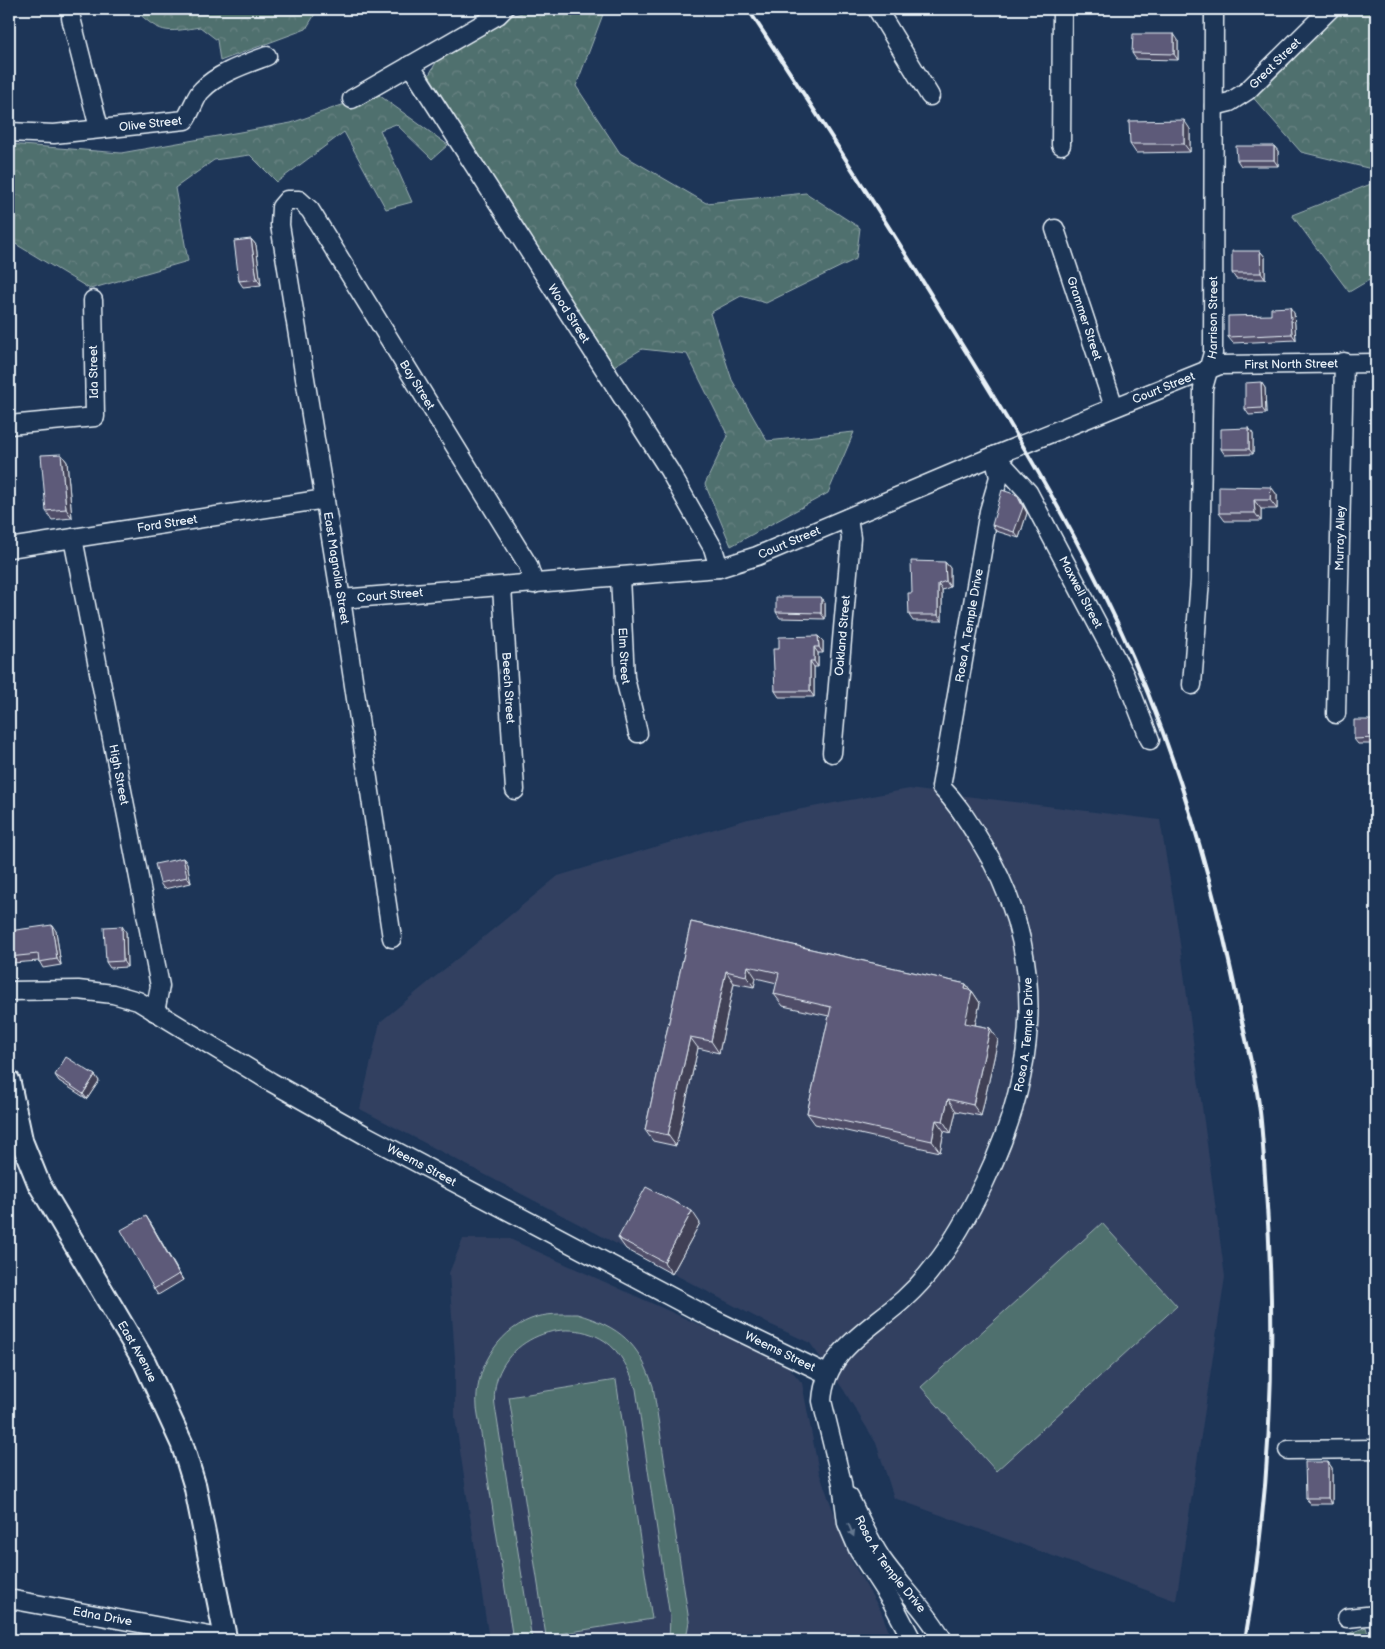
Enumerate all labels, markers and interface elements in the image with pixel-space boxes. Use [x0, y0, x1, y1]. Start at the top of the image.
street label: Great Street [1246, 34, 1304, 92]
street label: Olive Street [118, 113, 183, 135]
street label: Grammer Street [1064, 274, 1106, 362]
street label: Harrison Street [1204, 276, 1221, 361]
street label: Wood Street [545, 281, 593, 346]
street label: Ida Street [86, 345, 102, 399]
street label: First North Street [1244, 356, 1338, 372]
street label: Bay Street [396, 357, 438, 413]
street label: Court Street [1130, 368, 1197, 407]
street label: Murray Alley [1332, 505, 1348, 571]
street label: Ford Street [136, 511, 199, 536]
street label: East Magnolia Street [320, 511, 352, 626]
street label: Court Street [756, 523, 823, 562]
street label: Maxwell Street [1056, 554, 1106, 631]
street label: Rosa A. Temple Drive [952, 568, 986, 684]
street label: Court Street [356, 585, 424, 605]
street label: Oakland Street [831, 594, 853, 676]
street label: Elm Street [615, 627, 634, 686]
street label: Beech Street [499, 652, 518, 724]
street label: High Street [106, 743, 132, 806]
street label: Rosa A. Temple Drive [1010, 977, 1036, 1094]
street label: Weems Street [384, 1141, 459, 1190]
street label: East Avenue [114, 1318, 160, 1385]
street label: Weems Street [742, 1328, 818, 1375]
street label: Rosa A. Temple Drive [852, 1513, 929, 1615]
one-way arrow [847, 1523, 855, 1538]
street label: Edna Drive [72, 1603, 133, 1629]

